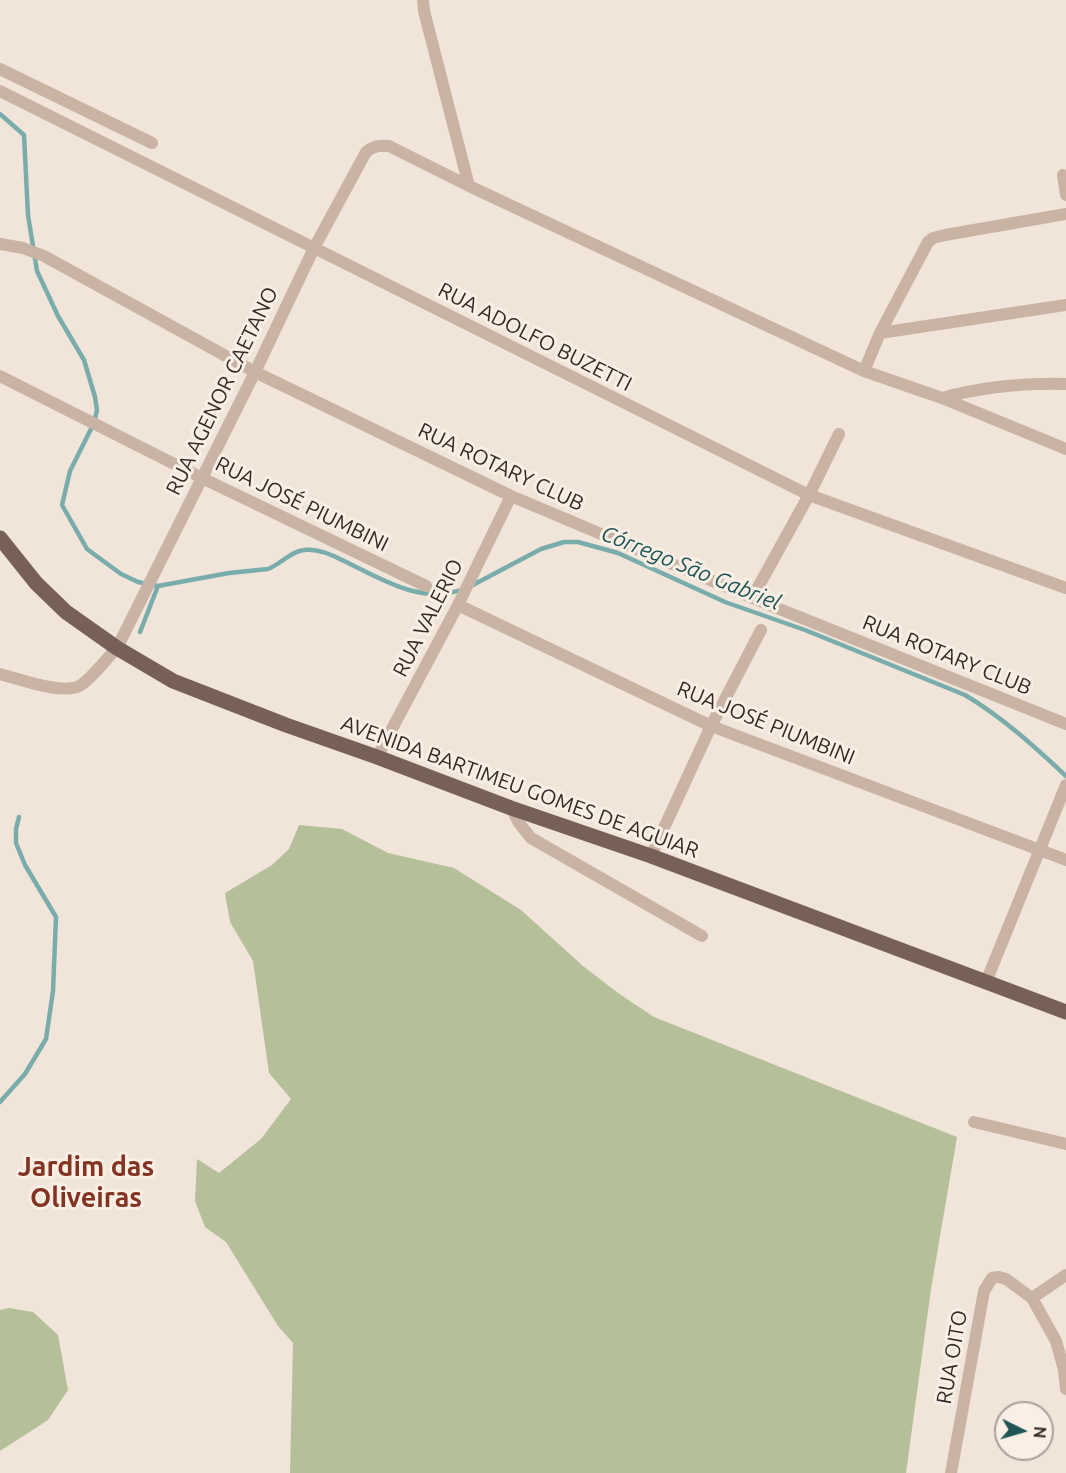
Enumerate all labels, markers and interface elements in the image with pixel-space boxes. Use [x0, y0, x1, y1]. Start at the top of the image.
street label: RUA ADOLFO BUZETTI [434, 277, 636, 397]
street label: RUA AGENOR CAETANO [161, 283, 283, 499]
street label: RUA ROTARY CLUB [414, 418, 588, 516]
street label: RUA JOSÉ PIUMBINI [211, 451, 393, 557]
water label: Córrego São Gabriel [597, 520, 785, 616]
street label: RUA VALERIO [387, 555, 469, 681]
street label: RUA ROTARY CLUB [859, 610, 1035, 700]
street label: RUA JOSÉ PIUMBINI [673, 676, 859, 770]
street label: AVENIDA BARTIMEU GOMES DE AGUIAR [338, 710, 702, 864]
district label: Jardim das Oliveiras [18, 1151, 154, 1214]
street label: RUA OITO [931, 1308, 973, 1406]
north arrow [994, 1401, 1054, 1461]
text: N [1030, 1426, 1049, 1439]

